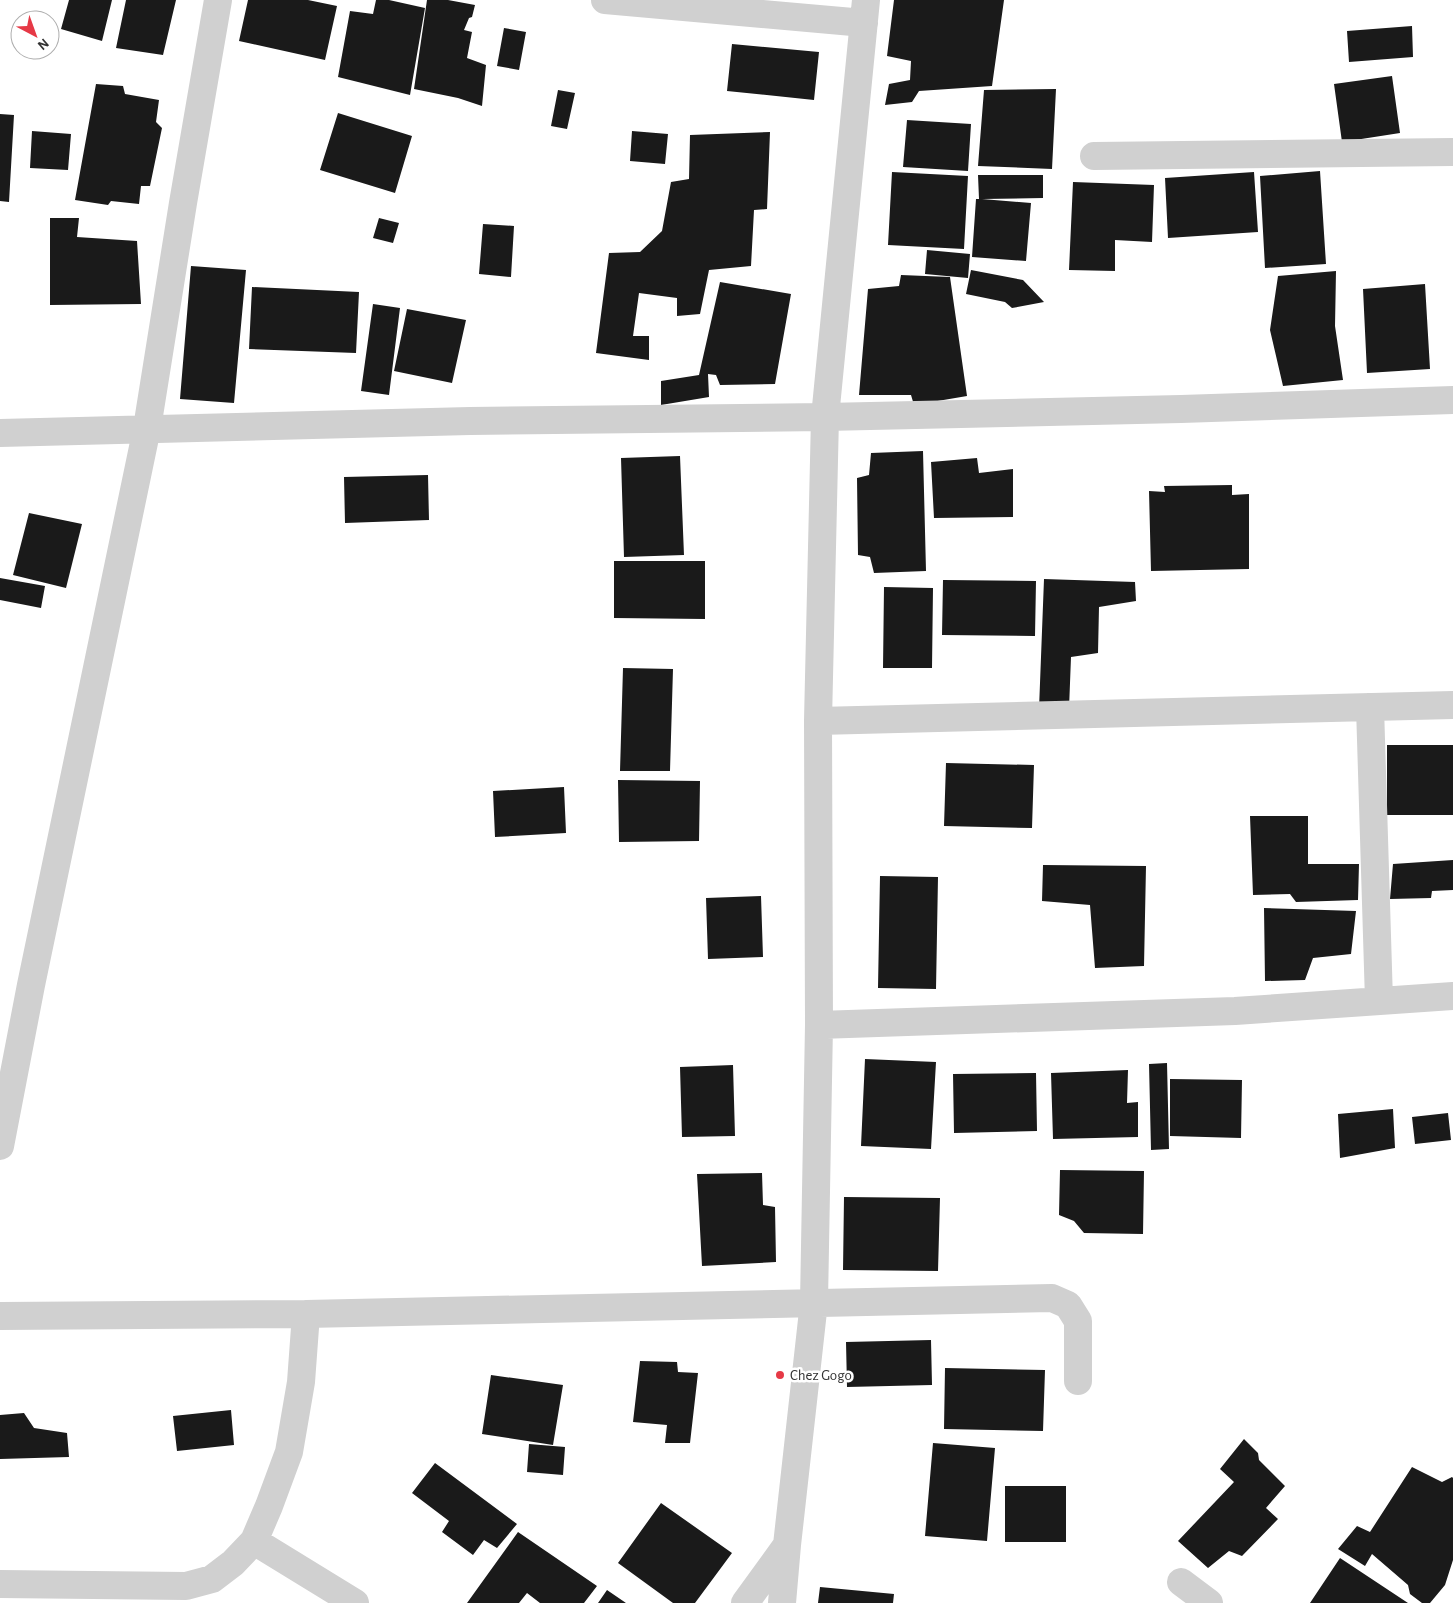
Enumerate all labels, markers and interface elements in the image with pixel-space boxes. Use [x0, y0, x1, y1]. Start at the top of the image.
north arrow [10, 10, 60, 60]
text: N [35, 36, 51, 53]
place label: Chez Gogo [790, 1368, 852, 1383]
marker: Chez Gogo [774, 1369, 786, 1381]

